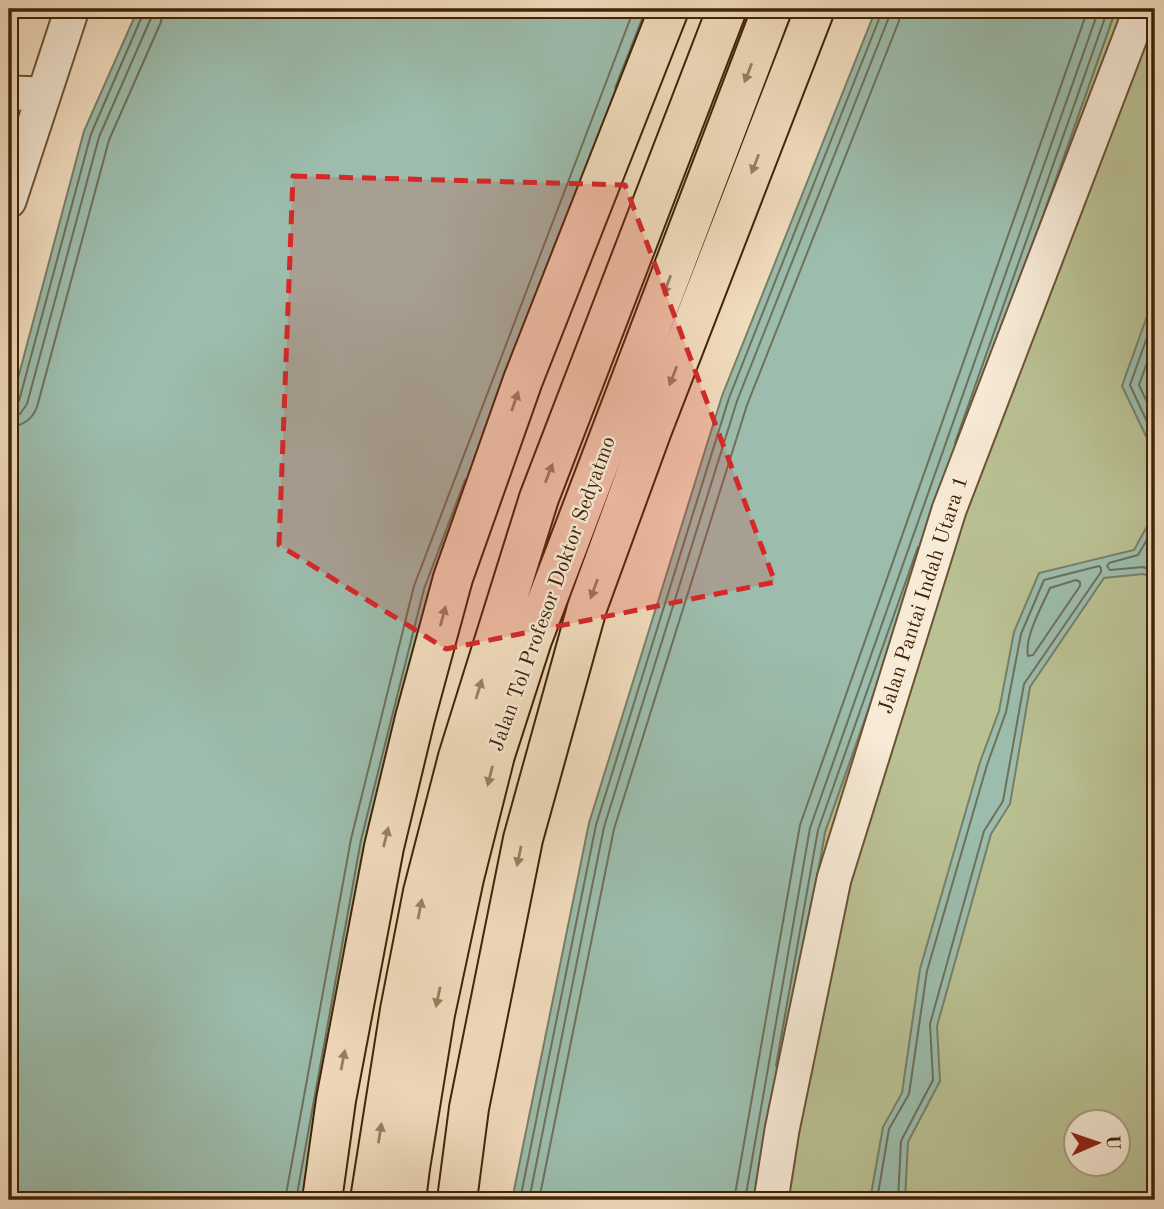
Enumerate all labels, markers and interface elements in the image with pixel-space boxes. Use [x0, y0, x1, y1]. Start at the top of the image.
one-way arrow [742, 62, 753, 83]
one-way arrow [749, 153, 760, 174]
one-way arrow [661, 275, 672, 296]
one-way arrow [667, 366, 678, 387]
one-way arrow [510, 390, 521, 411]
street label: Jalan Tol Profesor Doktor Sedyatmo [486, 434, 620, 754]
one-way arrow [543, 462, 554, 483]
street label: Jalan Pantai Indah Utara 1 [876, 473, 972, 717]
one-way arrow [588, 579, 599, 600]
one-way arrow [438, 605, 448, 626]
one-way arrow [475, 679, 485, 700]
one-way arrow [484, 765, 495, 787]
one-way arrow [381, 826, 392, 848]
one-way arrow [514, 845, 525, 867]
one-way arrow [415, 898, 426, 920]
one-way arrow [433, 986, 444, 1008]
one-way arrow [338, 1049, 349, 1071]
north arrow [1062, 1108, 1132, 1178]
one-way arrow [375, 1122, 386, 1144]
text: U [1102, 1135, 1121, 1150]

